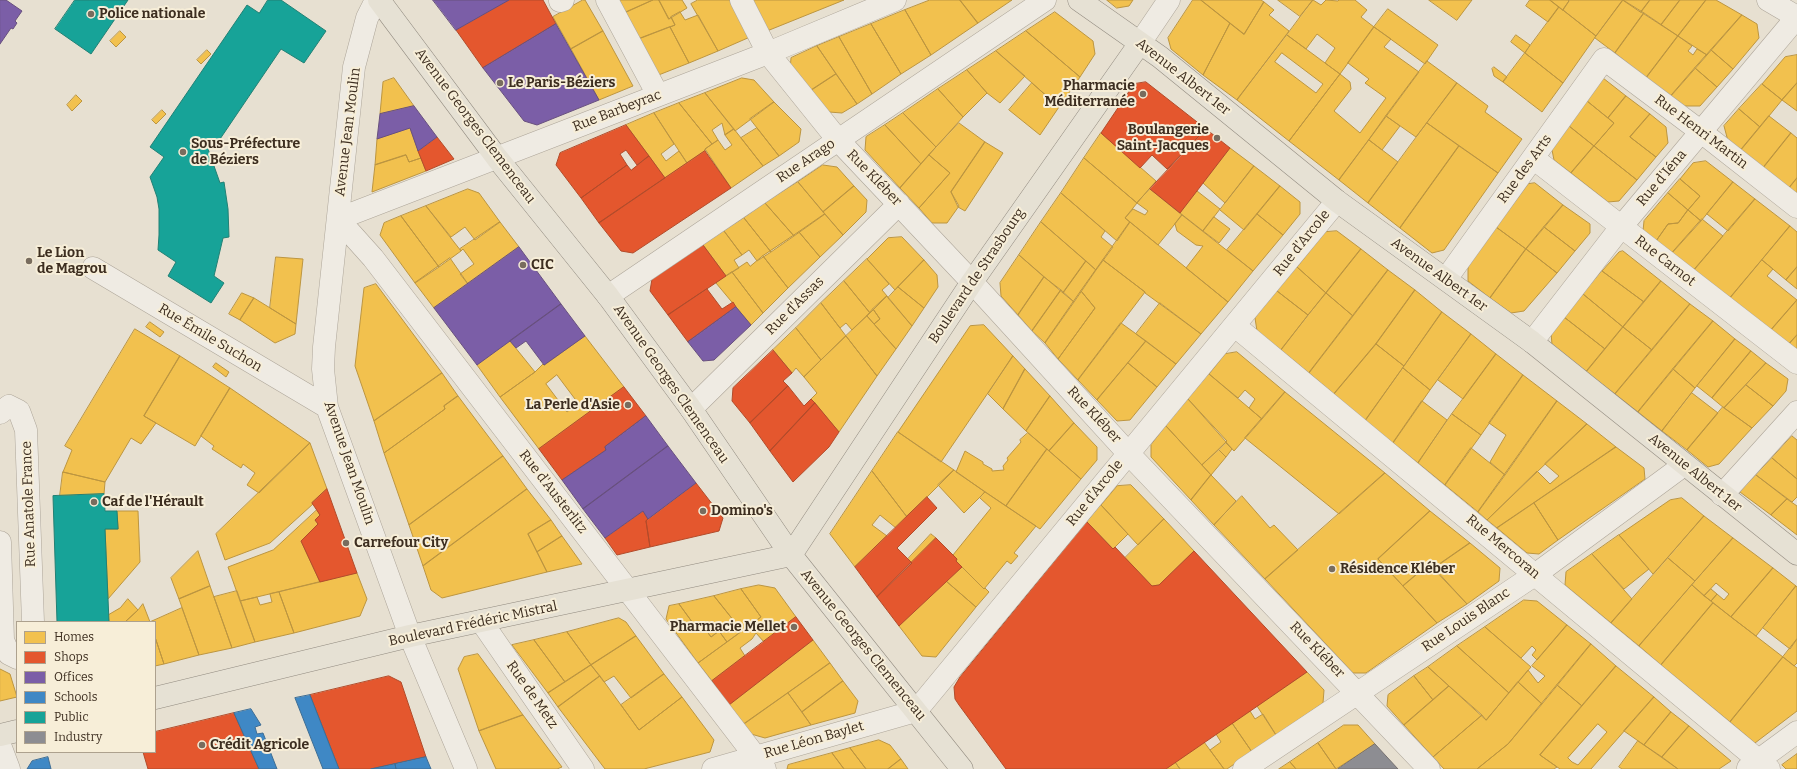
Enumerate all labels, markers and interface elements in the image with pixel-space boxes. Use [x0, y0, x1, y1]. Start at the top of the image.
place label: Police nationale [99, 6, 205, 22]
marker: Police nationale [86, 9, 96, 19]
street label: Avenue Albert 1er [1132, 35, 1234, 119]
street label: Avenue Georges Clemenceau [411, 45, 539, 207]
street label: Avenue Jean Moulin [332, 67, 364, 197]
place label: Le Paris-Béziers [508, 75, 615, 91]
marker: Le Paris-Béziers [495, 78, 505, 88]
place label: Pharmacie Méditerranée [1044, 78, 1135, 110]
street label: Rue Barbeyrac [570, 86, 664, 136]
marker: Pharmacie Méditerranée [1138, 89, 1148, 99]
street label: Rue Henri Martin [1651, 91, 1751, 173]
place label: Boulangerie Saint-Jacques [1117, 122, 1209, 154]
street label: Rue des Arts [1494, 131, 1556, 207]
marker: Boulangerie Saint-Jacques [1212, 133, 1222, 143]
street label: Rue Arago [774, 135, 838, 187]
place label: Sous-Préfecture de Béziers [191, 136, 300, 168]
street label: Rue Kléber [843, 146, 905, 210]
street label: Rue d'Iéna [1634, 146, 1690, 210]
marker: Sous-Préfecture de Béziers [178, 147, 188, 157]
street label: Boulevard de Strasbourg [925, 205, 1029, 347]
street label: Rue d'Arcole [1270, 207, 1334, 279]
street label: Rue Carnot [1631, 232, 1699, 290]
street label: Avenue Albert 1er [1387, 234, 1491, 316]
place label: Le Lion de Magrou [37, 245, 107, 278]
marker: Le Lion de Magrou [24, 256, 34, 266]
place label: CIC [531, 257, 554, 273]
marker: CIC [518, 260, 528, 270]
street label: Rue d'Assas [762, 273, 828, 339]
street label: Rue Émile Suchon [155, 300, 265, 376]
street label: Avenue Georges Clemenceau [610, 301, 732, 467]
street label: Rue Kléber [1063, 383, 1125, 447]
place label: La Perle d'Asie [526, 397, 620, 413]
street label: Avenue Jean Moulin [320, 399, 378, 527]
marker: La Perle d'Asie [623, 400, 633, 410]
street label: Avenue Albert 1er [1645, 430, 1745, 516]
street label: Rue Anatole France [18, 441, 40, 567]
street label: Rue d'Austerlitz [515, 447, 591, 537]
street label: Rue d'Arcole [1063, 457, 1127, 529]
place label: Caf de l'Hérault [102, 494, 204, 510]
marker: Caf de l'Hérault [89, 497, 99, 507]
place label: Domino's [711, 503, 773, 519]
marker: Domino's [698, 506, 708, 516]
street label: Rue Mercoran [1463, 511, 1543, 583]
place label: Carrefour City [354, 535, 448, 551]
marker: Carrefour City [341, 538, 351, 548]
place label: Résidence Kléber [1340, 561, 1455, 577]
marker: Résidence Kléber [1327, 564, 1337, 574]
street label: Avenue Georges Clemenceau [797, 566, 929, 724]
street label: Rue Louis Blanc [1419, 584, 1513, 656]
street label: Boulevard Frédéric Mistral [387, 598, 559, 650]
street label: Rue Kléber [1286, 618, 1348, 682]
place label: Pharmacie Mellet [670, 619, 786, 635]
legend [16, 621, 156, 753]
marker: Pharmacie Mellet [789, 622, 799, 632]
text: Homes [54, 630, 94, 644]
text: Shops [54, 650, 88, 664]
street label: Rue de Metz [503, 658, 561, 732]
text: Offices [54, 670, 93, 684]
text: Schools [54, 690, 97, 704]
text: Public [54, 710, 89, 724]
street label: Rue Léon Baylet [762, 718, 866, 762]
text: Industry [54, 730, 102, 744]
place label: Crédit Agricole [210, 737, 309, 753]
marker: Crédit Agricole [197, 740, 207, 750]

